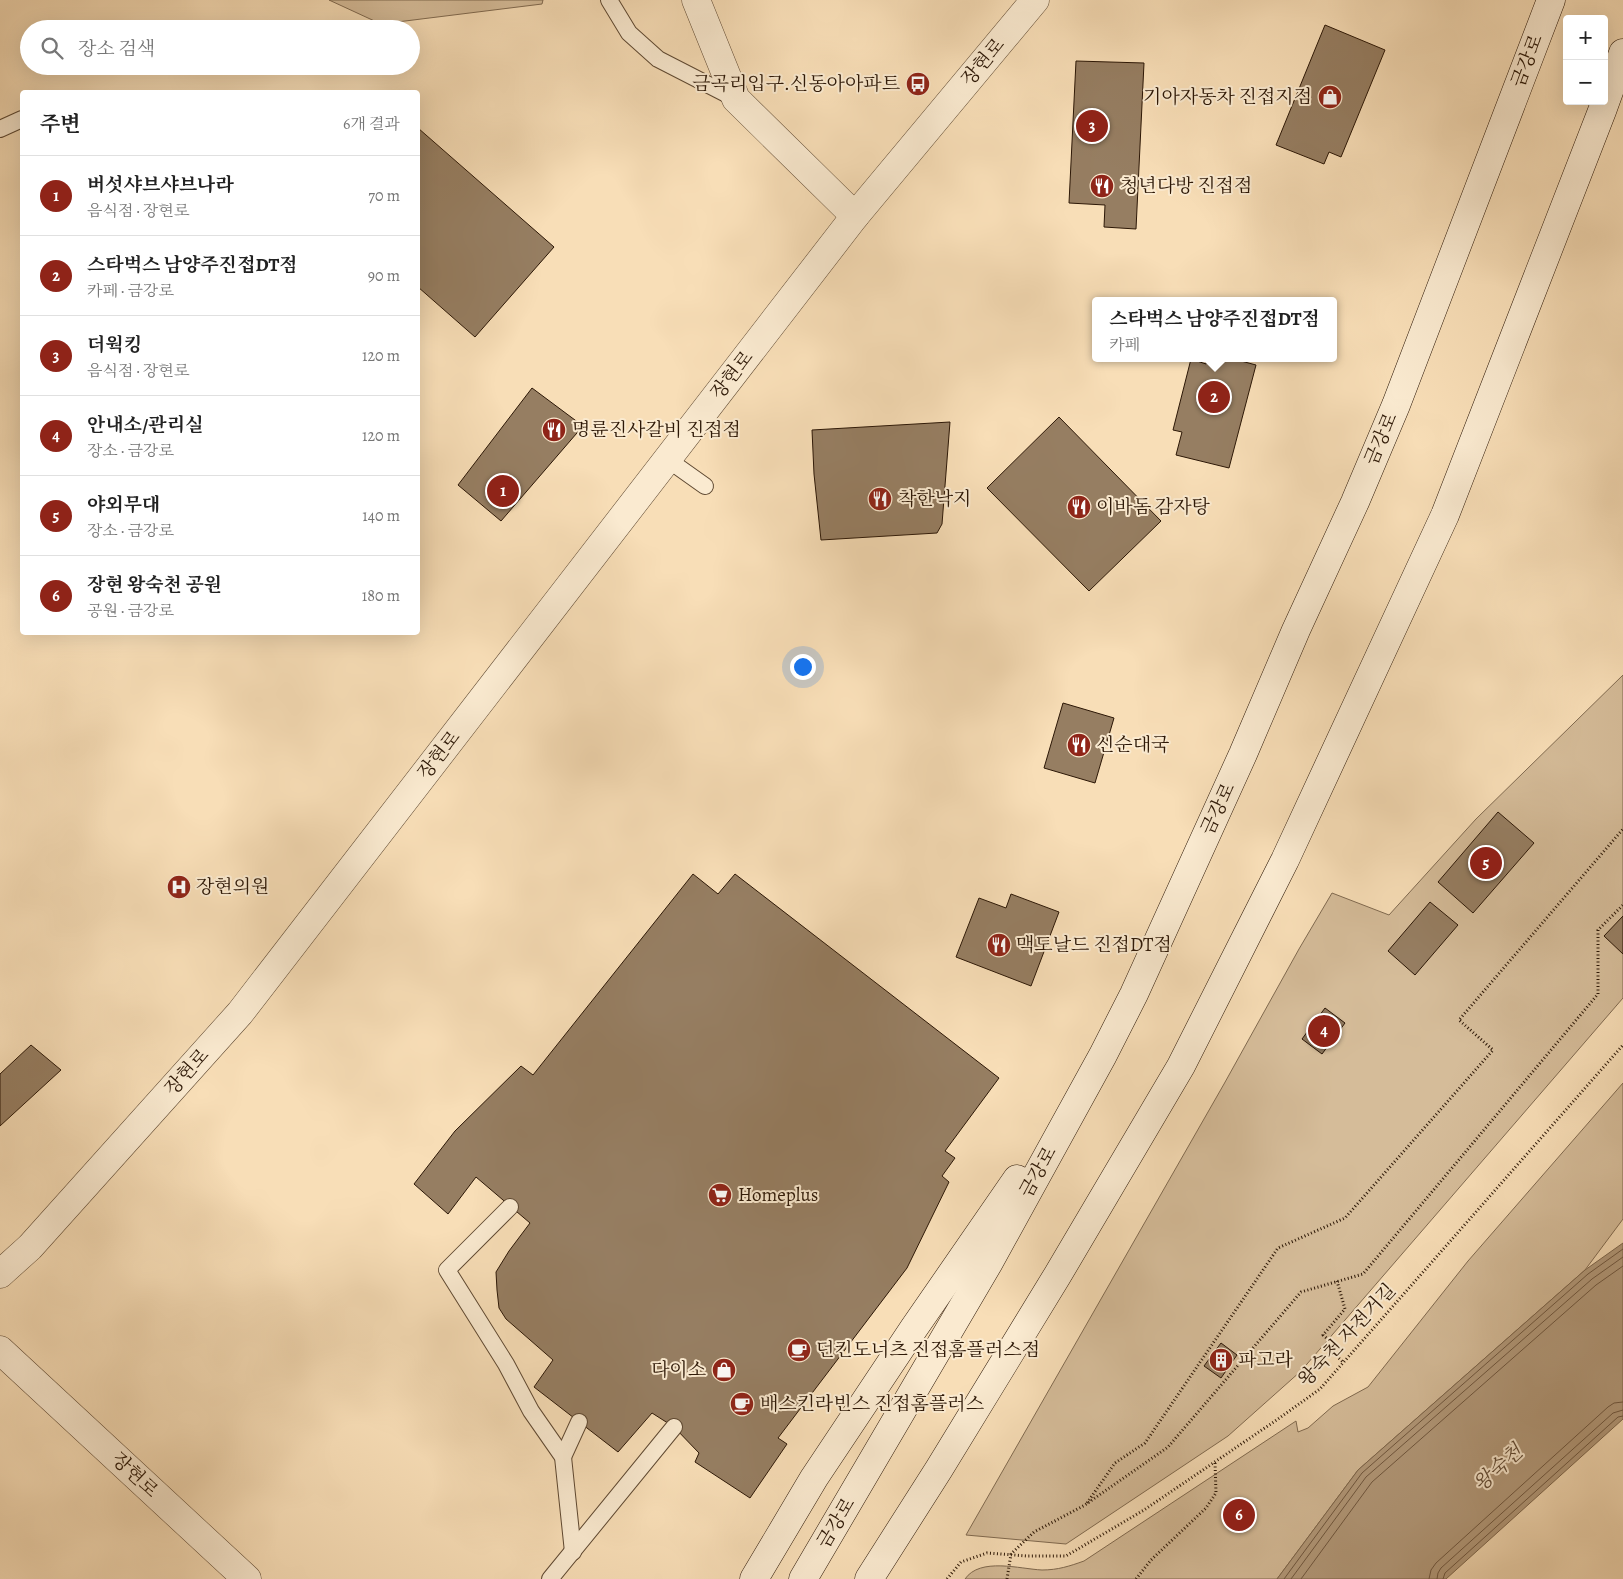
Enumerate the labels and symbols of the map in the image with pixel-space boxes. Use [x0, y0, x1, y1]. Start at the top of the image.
street label: 금강로 [1505, 31, 1549, 91]
street label: 장현로 [955, 33, 1011, 91]
place label: 금곡리입구.신동아아파트 [692, 71, 900, 97]
bus stop icon: 금곡리입구.신동아아파트 [905, 71, 931, 97]
place label: 기아자동차 진접지점 [1143, 84, 1312, 110]
shop icon: 기아자동차 진접지점 [1317, 84, 1343, 110]
pin: 3 [1076, 107, 1108, 145]
restaurant icon: 청년다방 진접점 [1089, 173, 1115, 199]
place label: 청년다방 진접점 [1120, 173, 1252, 199]
street label: 장현로 [705, 345, 759, 405]
pin: 2 [1198, 378, 1230, 416]
street label: 금강로 [1358, 409, 1404, 469]
restaurant icon: 명륜진사갈비 진접점 [541, 417, 567, 443]
place label: 명륜진사갈비 진접점 [572, 417, 741, 443]
pin: 1 [487, 472, 519, 510]
restaurant icon: 착한낙지 [867, 486, 893, 512]
place label: 착한낙지 [898, 486, 971, 512]
restaurant icon: 이바돔 감자탕 [1066, 494, 1092, 520]
place label: 이바돔 감자탕 [1096, 494, 1211, 520]
your location [790, 654, 816, 680]
street label: 장현로 [412, 725, 466, 785]
restaurant icon: 신순대국 [1066, 732, 1092, 758]
place label: 신순대국 [1096, 732, 1169, 758]
street label: 금강로 [1195, 779, 1241, 839]
pin: 5 [1470, 844, 1502, 882]
hospital icon: 장현의원 [166, 874, 192, 900]
place label: 장현의원 [196, 874, 269, 900]
restaurant icon: 맥도날드 진접DT점 [986, 932, 1012, 958]
place label: 맥도날드 진접DT점 [1016, 932, 1172, 958]
pin: 4 [1308, 1012, 1340, 1050]
street label: 장현로 [159, 1043, 215, 1101]
street label: 금강로 [1013, 1142, 1063, 1202]
supermarket icon: Homeplus [707, 1182, 733, 1208]
place label: Homeplus [738, 1182, 818, 1208]
street label: 왕숙천 자전거길 [1292, 1278, 1402, 1392]
cafe icon: 던킨도너츠 진접홈플러스점 [786, 1337, 812, 1363]
place label: 던킨도너츠 진접홈플러스점 [816, 1337, 1040, 1363]
building icon: 파고라 [1208, 1347, 1234, 1373]
place label: 파고라 [1238, 1347, 1293, 1373]
place label: 다이소 [651, 1357, 706, 1383]
shop icon: 다이소 [711, 1357, 737, 1383]
cafe icon: 배스킨라빈스 진접홈플러스 [729, 1391, 755, 1417]
place label: 배스킨라빈스 진접홈플러스 [760, 1391, 984, 1417]
water label: 왕숙천 [1467, 1437, 1530, 1497]
street label: 장현로 [106, 1447, 164, 1503]
street label: 금강로 [811, 1493, 861, 1553]
pin: 6 [1223, 1496, 1255, 1534]

